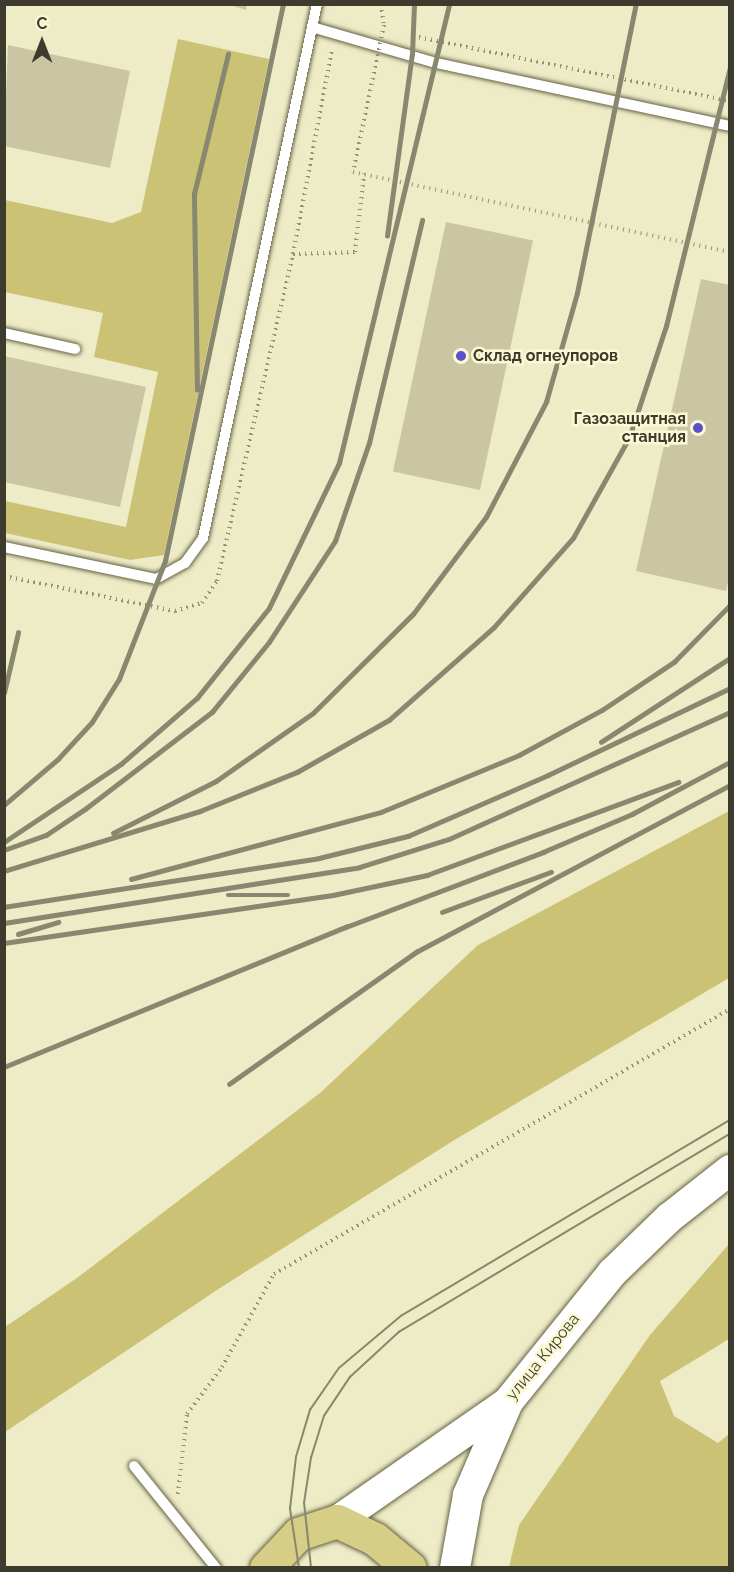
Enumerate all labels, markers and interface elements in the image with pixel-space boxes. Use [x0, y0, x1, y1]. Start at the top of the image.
north arrow [12, 12, 72, 72]
text: С [37, 14, 47, 33]
place label: Склад огнеупоров [473, 346, 618, 366]
marker: Склад огнеупоров [454, 349, 468, 363]
place label: Газозащитная станция [574, 409, 686, 447]
marker: Газозащитная станция [691, 421, 705, 435]
street label: улица Кирова [502, 1310, 584, 1404]

